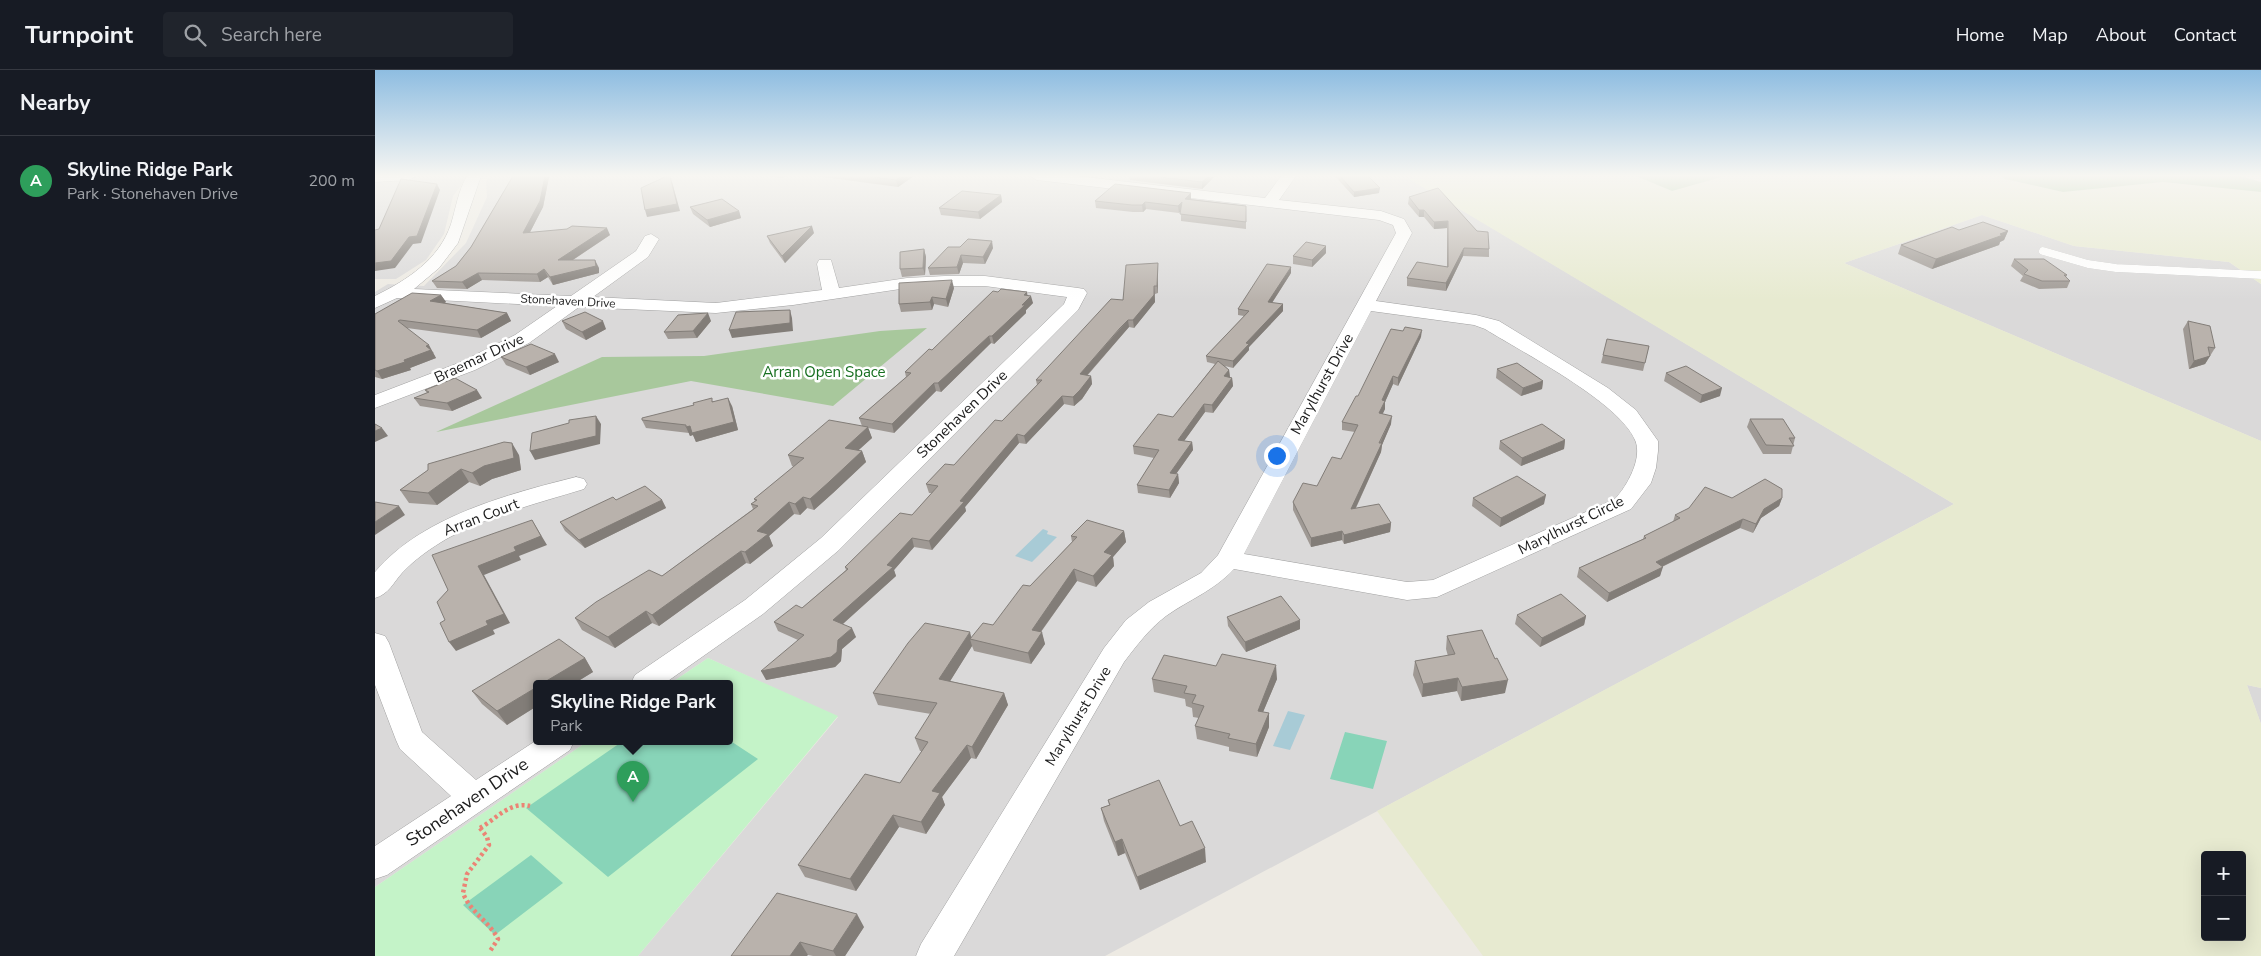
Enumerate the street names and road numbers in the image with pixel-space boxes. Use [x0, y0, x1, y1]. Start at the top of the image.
street label: Stonehaven Drive [520, 291, 616, 311]
street label: Braemar Drive [431, 328, 527, 388]
street label: Marylhurst Drive [1286, 330, 1358, 438]
street label: Stonehaven Drive [912, 365, 1012, 463]
street label: Marylhurst Circle [1515, 491, 1627, 559]
street label: Arran Court [440, 493, 522, 541]
street label: Marylhurst Drive [1040, 662, 1116, 769]
street label: Stonehaven Drive [401, 752, 533, 852]

